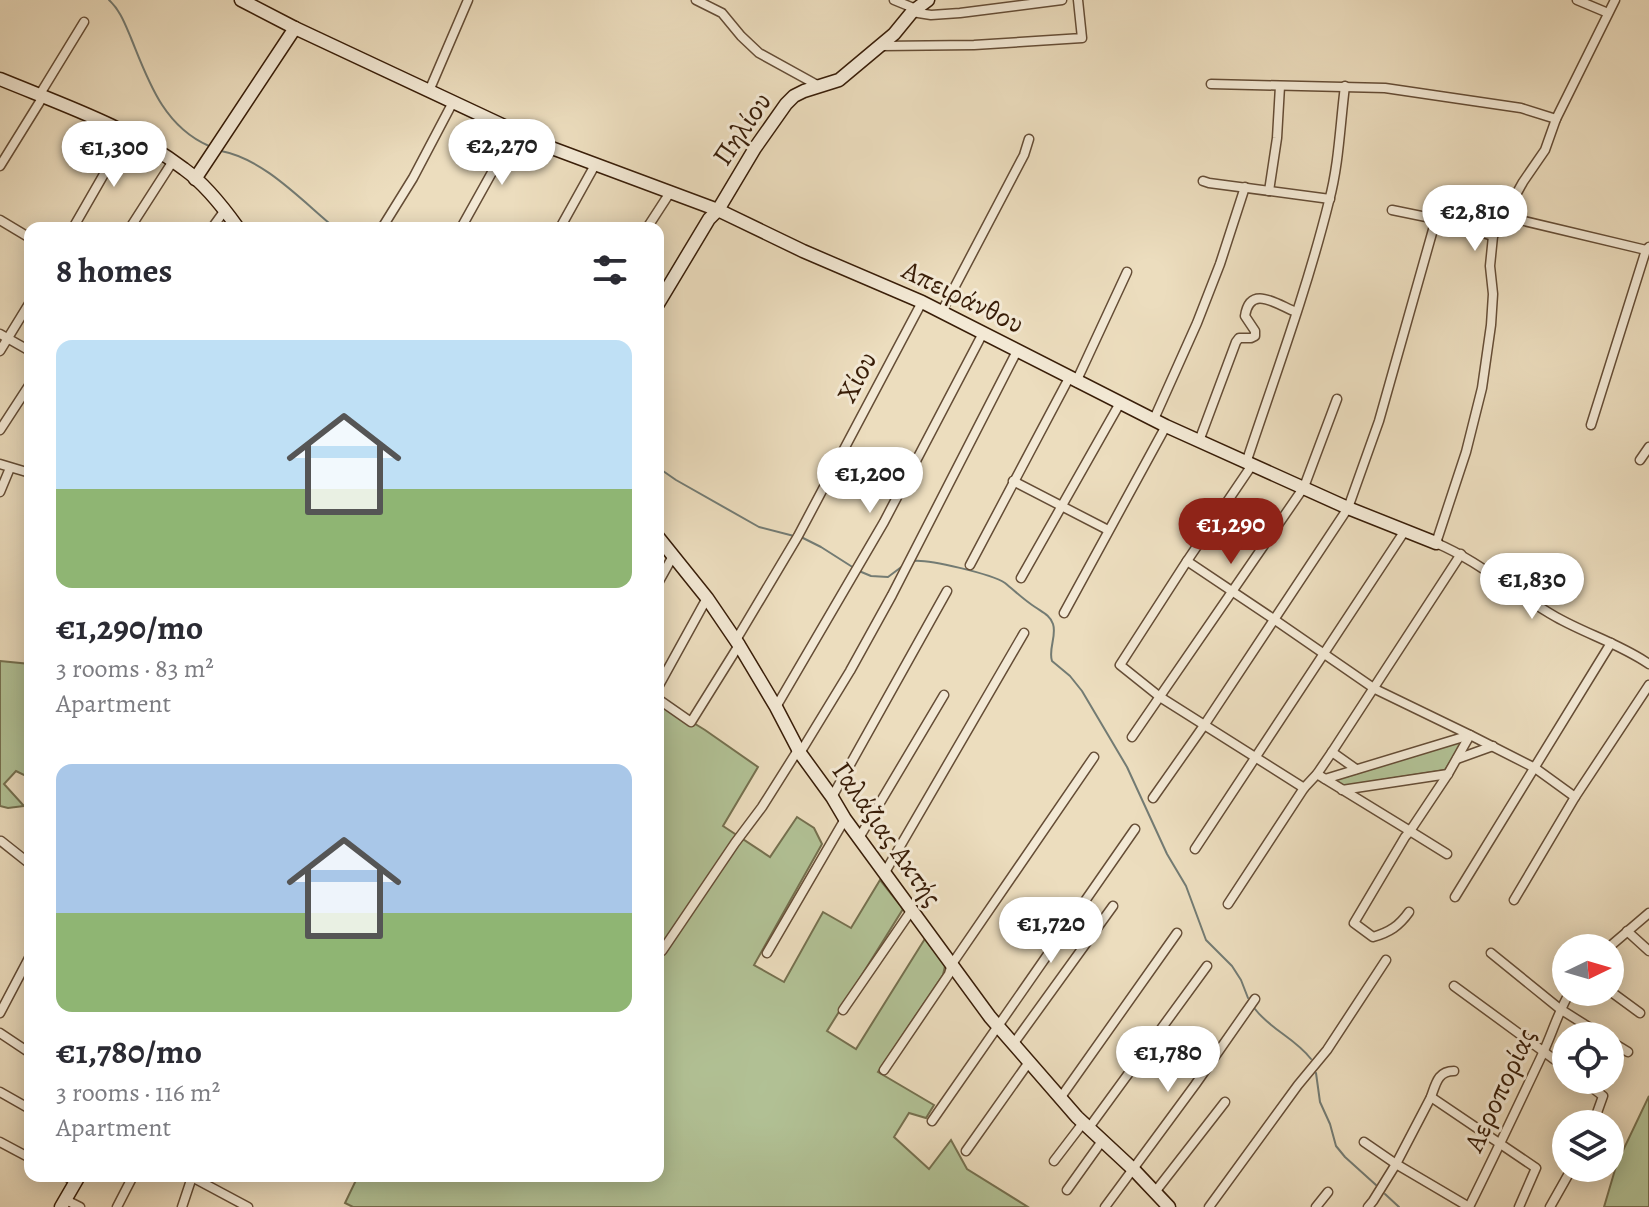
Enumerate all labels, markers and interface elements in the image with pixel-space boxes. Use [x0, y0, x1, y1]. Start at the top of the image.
street label: Πηλίου [704, 85, 780, 173]
pin: €2,270 [437, 119, 567, 187]
pin: €1,300 [49, 121, 179, 189]
text: €2,270 [466, 127, 538, 162]
text: €1,300 [80, 129, 148, 164]
pin: €2,810 [1410, 185, 1540, 253]
text: €2,810 [1440, 193, 1510, 228]
text: 8 homes [56, 247, 172, 294]
icon: filters [588, 248, 632, 292]
street label: Απειράνθου [895, 251, 1030, 343]
street label: Χίου [828, 345, 886, 409]
icon: home [272, 392, 416, 536]
pin: €1,200 [805, 447, 935, 515]
text: €1,200 [835, 455, 905, 490]
pin: €1,290 [1166, 498, 1296, 566]
text: €1,290 [1197, 506, 1265, 541]
pin: €1,830 [1467, 553, 1597, 621]
text: €1,830 [1498, 561, 1566, 596]
text: €1,290/mo [56, 604, 203, 651]
text: 3 rooms · 83 m² [56, 651, 214, 686]
text: Apartment [56, 686, 171, 721]
street label: Γαλάζιας Ακτής [823, 754, 951, 914]
icon: home [272, 816, 416, 960]
pin: €1,720 [986, 897, 1116, 965]
text: €1,720 [1017, 905, 1085, 940]
north arrow [1552, 934, 1624, 1006]
map controls [1552, 934, 1624, 1182]
street label: Αεροπορίας [1454, 1022, 1545, 1159]
button: locate [1552, 1022, 1624, 1094]
pin: €1,780 [1103, 1026, 1233, 1094]
text: €1,780/mo [56, 1028, 202, 1075]
text: €1,780 [1134, 1034, 1202, 1069]
text: 3 rooms · 116 m² [56, 1075, 220, 1110]
text: Apartment [56, 1110, 171, 1145]
button: layers [1552, 1110, 1624, 1182]

